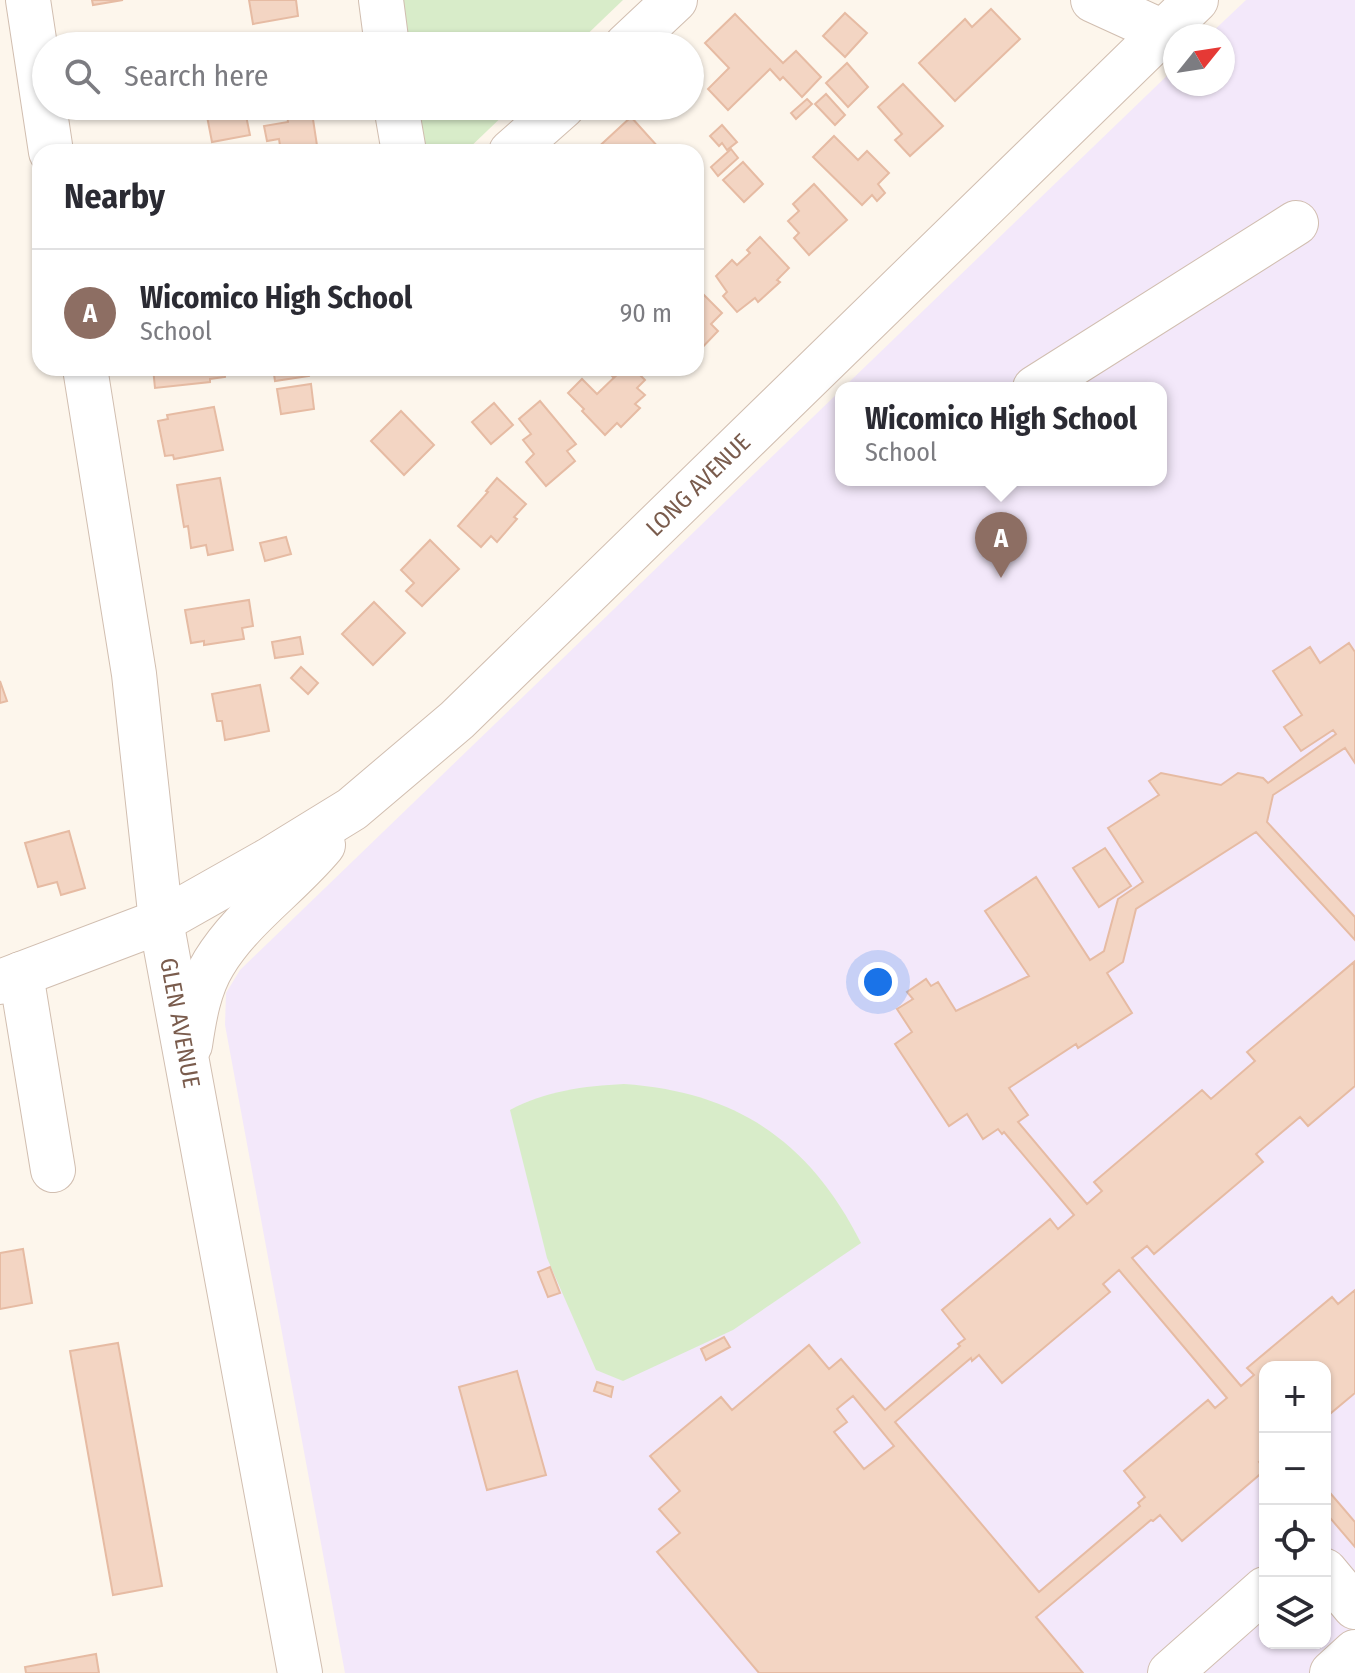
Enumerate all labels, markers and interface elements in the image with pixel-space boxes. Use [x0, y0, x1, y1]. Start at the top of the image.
north arrow [1163, 24, 1235, 96]
search box [32, 32, 704, 120]
icon: search [60, 54, 104, 98]
text: Search here [124, 58, 269, 94]
text: Nearby [64, 176, 165, 217]
text: Wicomico High School [140, 280, 412, 316]
text: A [83, 298, 97, 329]
text: 90 m [620, 298, 672, 329]
text: School [140, 316, 212, 347]
popup [835, 382, 1167, 486]
text: Wicomico High School [865, 401, 1137, 437]
street label: LONG AVENUE [640, 428, 756, 542]
text: School [865, 437, 937, 468]
pin: A [975, 512, 1027, 578]
street label: GLEN AVENUE [154, 956, 206, 1090]
your location [858, 962, 898, 1002]
map controls [1259, 1361, 1331, 1649]
button: + [1259, 1361, 1331, 1433]
button: − [1259, 1433, 1331, 1505]
button: locate [1259, 1505, 1331, 1577]
button: layers [1259, 1577, 1331, 1649]

